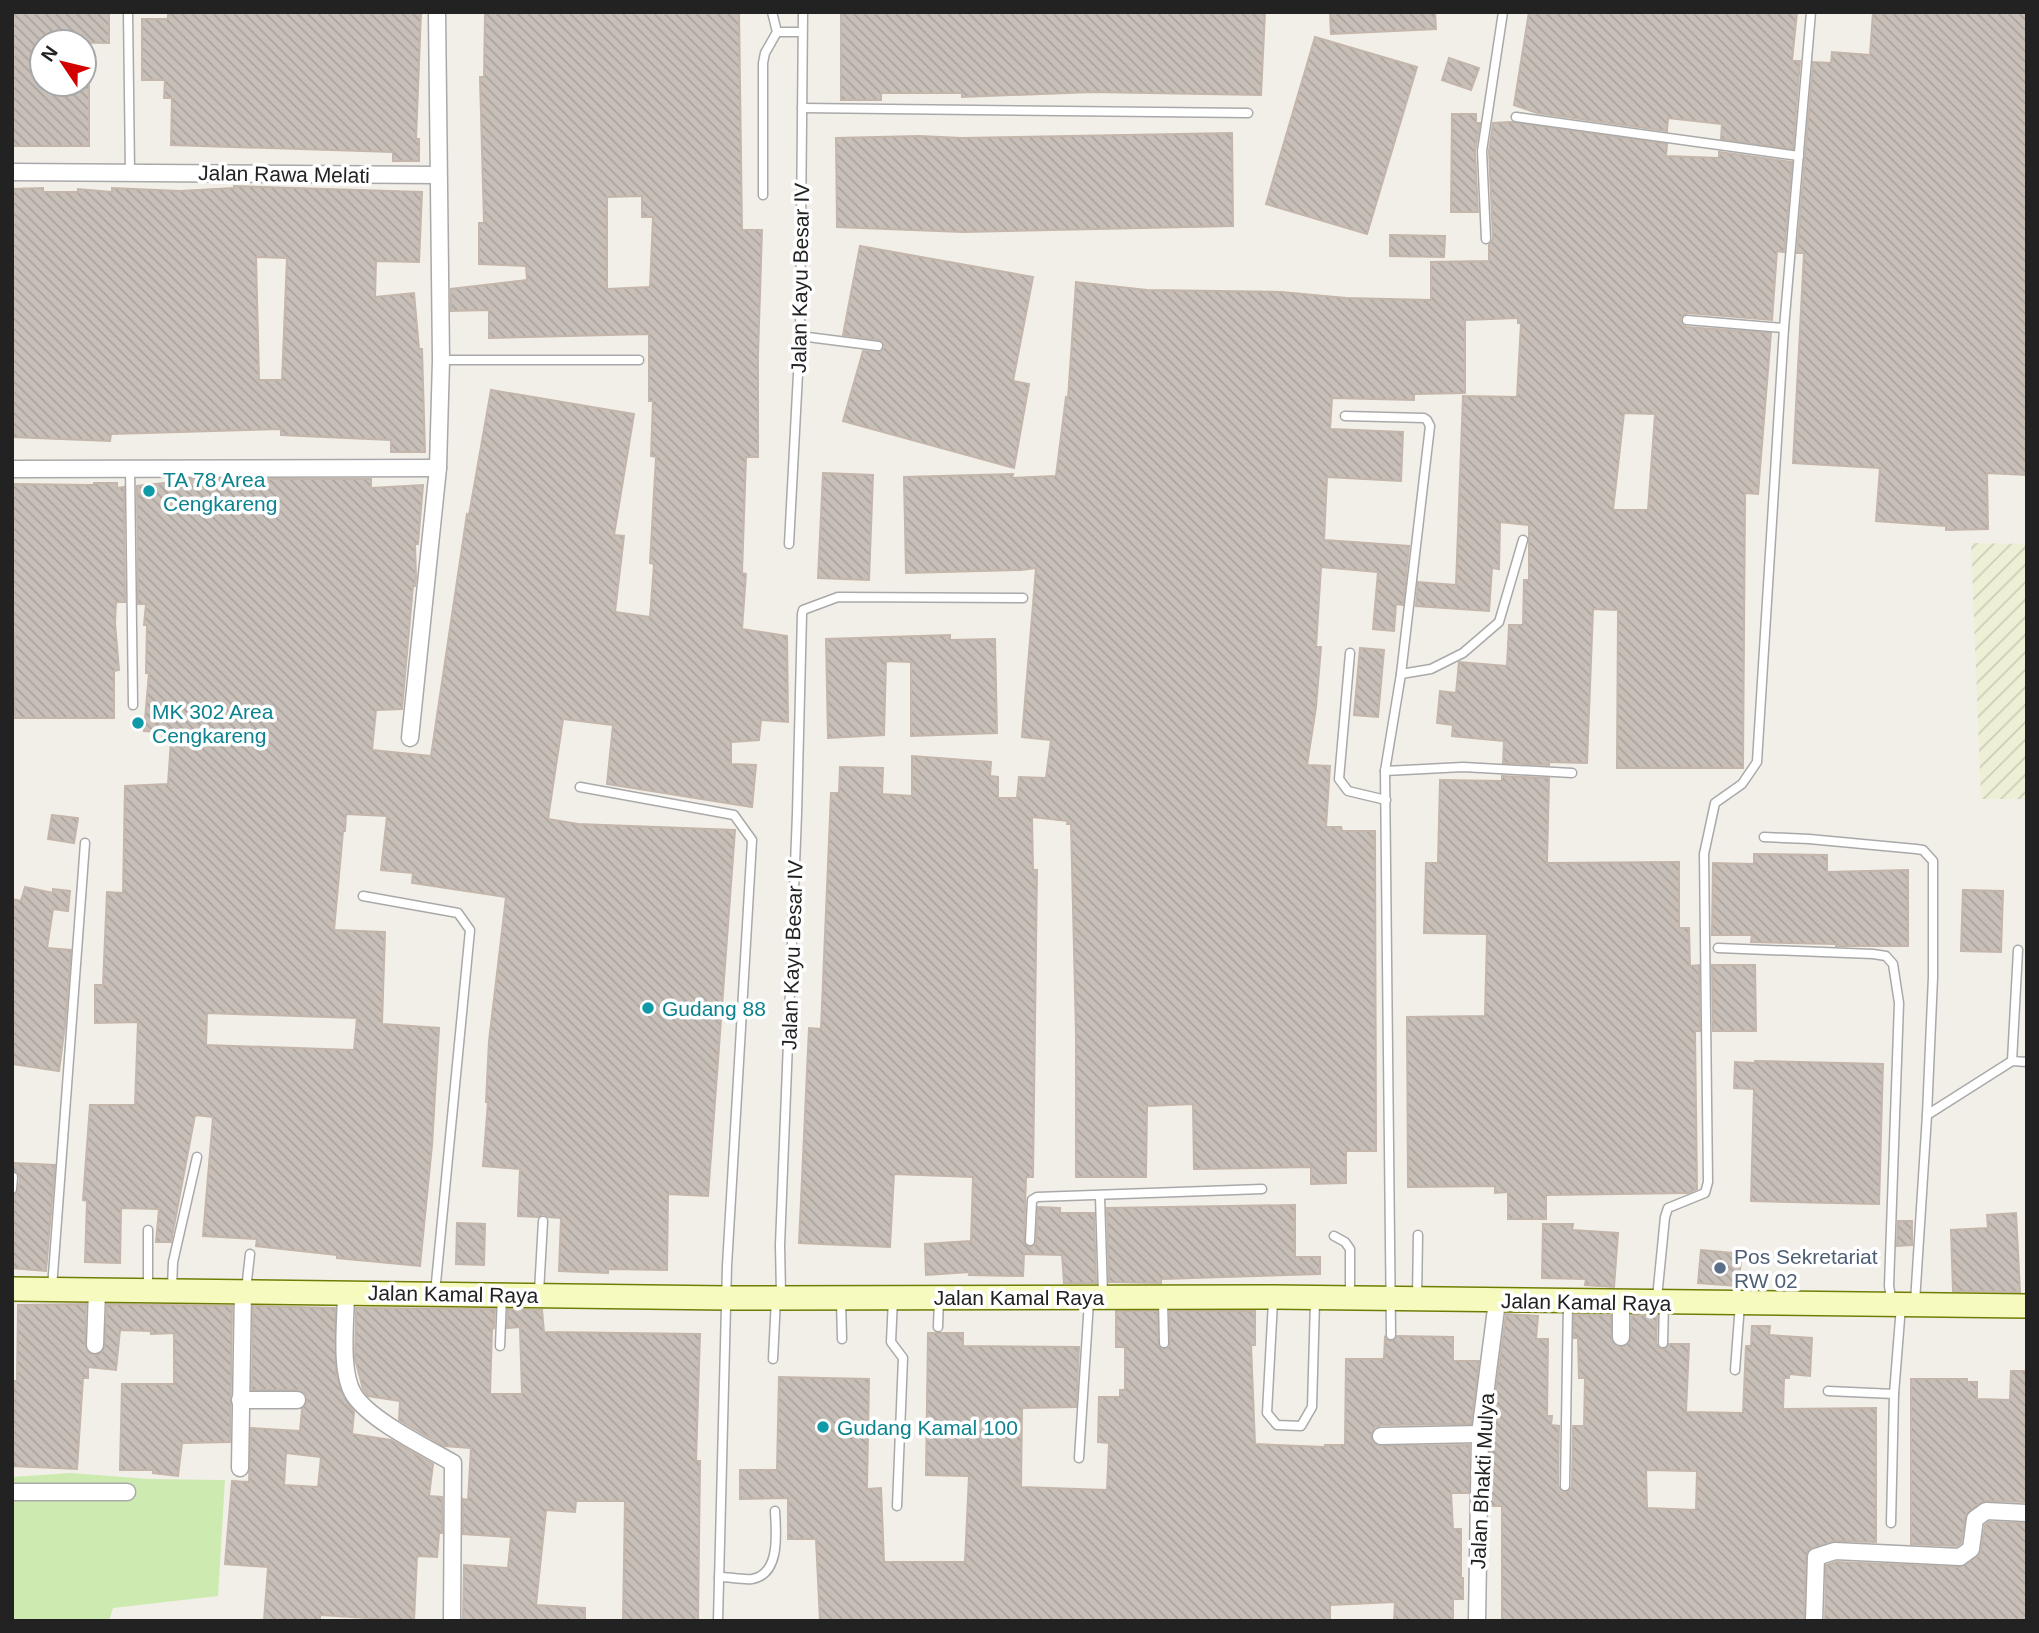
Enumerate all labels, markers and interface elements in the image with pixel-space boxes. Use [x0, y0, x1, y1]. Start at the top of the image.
north arrow [28, 28, 98, 98]
text: N [37, 42, 62, 65]
street label: Jalan Rawa Melati [198, 161, 370, 187]
street label: Jalan Kayu Besar IV [787, 183, 813, 373]
place label: TA 78 Area Cengkareng [163, 468, 277, 515]
marker: TA 78 Area Cengkareng [141, 483, 157, 499]
place label: MK 302 Area Cengkareng [152, 700, 274, 747]
marker: MK 302 Area Cengkareng [130, 715, 146, 731]
street label: Jalan Kayu Besar IV [777, 860, 807, 1050]
place label: Gudang 88 [662, 997, 766, 1020]
marker: Gudang 88 [640, 1000, 656, 1016]
place label: Pos Sekretariat RW 02 [1734, 1245, 1878, 1292]
marker: Pos Sekretariat RW 02 [1712, 1260, 1728, 1276]
street label: Jalan Kamal Raya [368, 1281, 539, 1307]
street label: Jalan Kamal Raya [934, 1286, 1105, 1309]
street label: Jalan Kamal Raya [1501, 1289, 1672, 1315]
street label: Jalan Bhakti Mulya [1466, 1392, 1498, 1570]
place label: Gudang Kamal 100 [837, 1416, 1018, 1439]
marker: Gudang Kamal 100 [815, 1419, 831, 1435]

